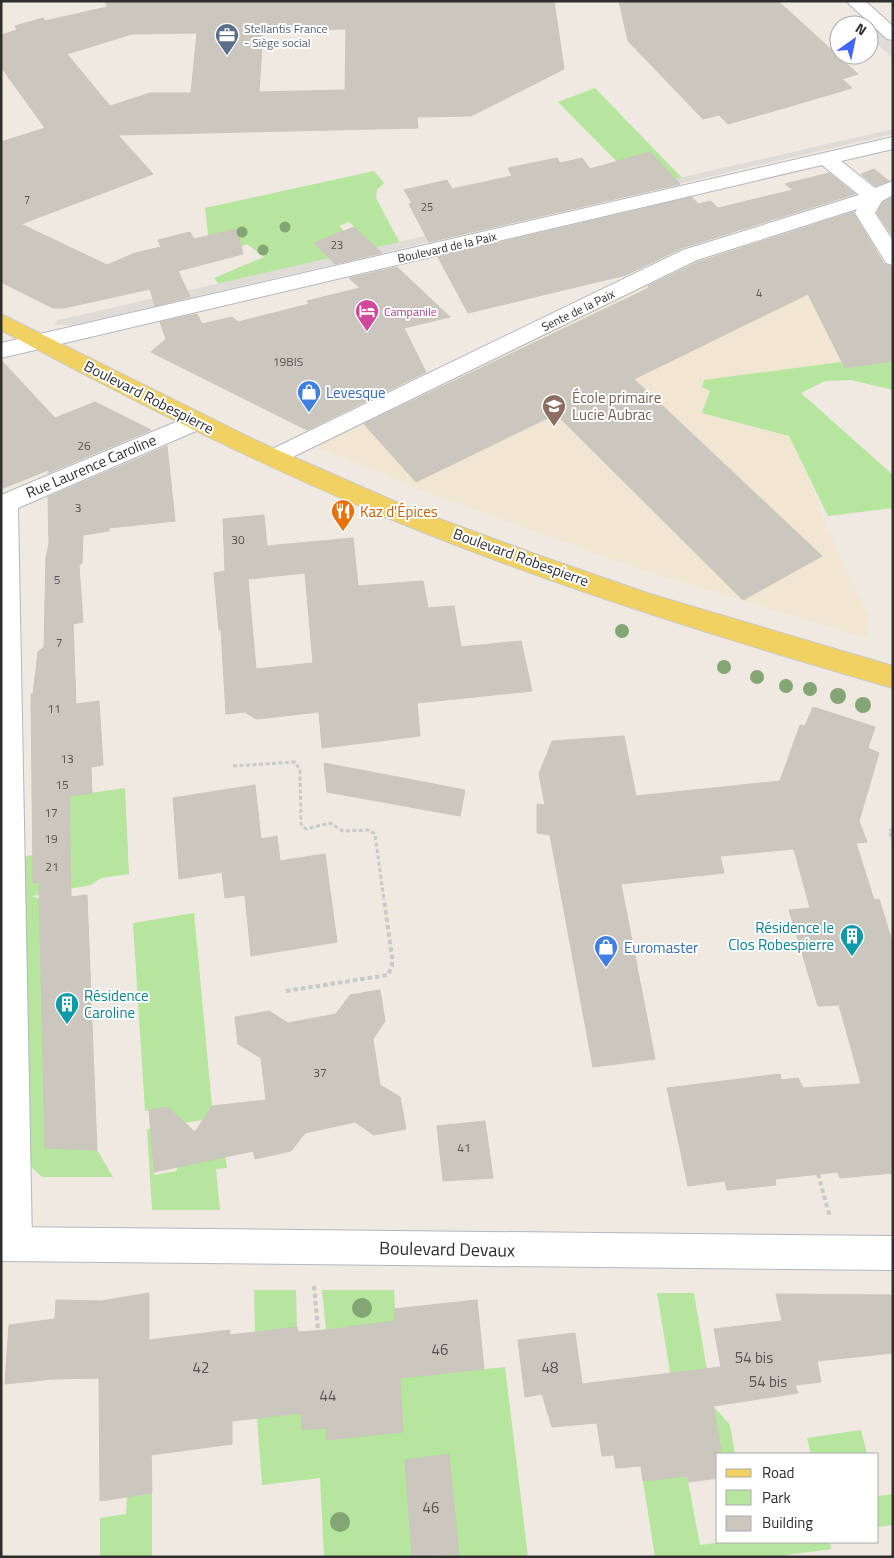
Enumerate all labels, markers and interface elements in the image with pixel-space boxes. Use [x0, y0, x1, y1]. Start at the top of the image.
north arrow [829, 15, 879, 65]
text: N [852, 17, 871, 40]
place label: Stellantis France - Siège social [244, 19, 328, 52]
office icon: Stellantis France - Siège social [214, 22, 240, 56]
house number: 7 [24, 192, 30, 208]
house number: 25 [421, 199, 433, 215]
street label: Boulevard de la Paix [396, 226, 499, 268]
house number: 23 [331, 237, 343, 253]
street label: Sente de la Paix [538, 284, 618, 336]
house number: 4 [756, 285, 762, 301]
hotel icon: Campanile [354, 298, 380, 332]
place label: Campanile [384, 302, 437, 321]
house number: 19BIS [273, 352, 303, 371]
street label: Boulevard Robespierre [80, 354, 218, 440]
shop icon: Levesque [296, 379, 322, 413]
place label: Levesque [326, 381, 386, 404]
place label: École primaire Lucie Aubrac [572, 386, 661, 426]
school or university icon: École primaire Lucie Aubrac [541, 393, 567, 427]
street label: Rue Laurence Caroline [22, 428, 160, 504]
house number: 26 [77, 436, 91, 455]
house number: 3 [75, 498, 81, 517]
restaurant icon: Kaz d'Épices [330, 498, 356, 532]
place label: Kaz d'Épices [360, 500, 438, 523]
street label: Boulevard Robespierre [450, 522, 592, 592]
house number: 30 [231, 530, 245, 549]
house number: 5 [54, 570, 61, 589]
house number: 7 [56, 633, 62, 652]
house number: 11 [47, 699, 61, 718]
house number: 13 [60, 749, 74, 768]
house number: 15 [55, 775, 69, 794]
house number: 17 [44, 803, 58, 822]
house number: 19 [44, 829, 58, 848]
house number: 21 [45, 857, 59, 876]
place label: Résidence le Clos Robespierre [728, 916, 834, 956]
building icon: Résidence le Clos Robespierre [839, 923, 865, 957]
shop icon: Euromaster [593, 934, 619, 968]
place label: Euromaster [624, 936, 698, 959]
place label: Résidence Caroline [84, 984, 149, 1024]
building icon: Résidence Caroline [54, 991, 80, 1025]
house number: 37 [313, 1063, 327, 1082]
house number: 41 [457, 1138, 471, 1157]
street label: Boulevard Devaux [379, 1234, 515, 1264]
house number: 46 [432, 1338, 448, 1361]
house number: 54 bis [735, 1346, 773, 1369]
house number: 42 [193, 1356, 209, 1379]
house number: 48 [542, 1356, 558, 1379]
house number: 54 bis [749, 1370, 787, 1393]
house number: 44 [320, 1384, 336, 1407]
legend [716, 1453, 879, 1543]
text: Road [762, 1461, 794, 1484]
text: Park [762, 1486, 791, 1509]
house number: 46 [423, 1496, 439, 1519]
text: Building [762, 1511, 813, 1534]

